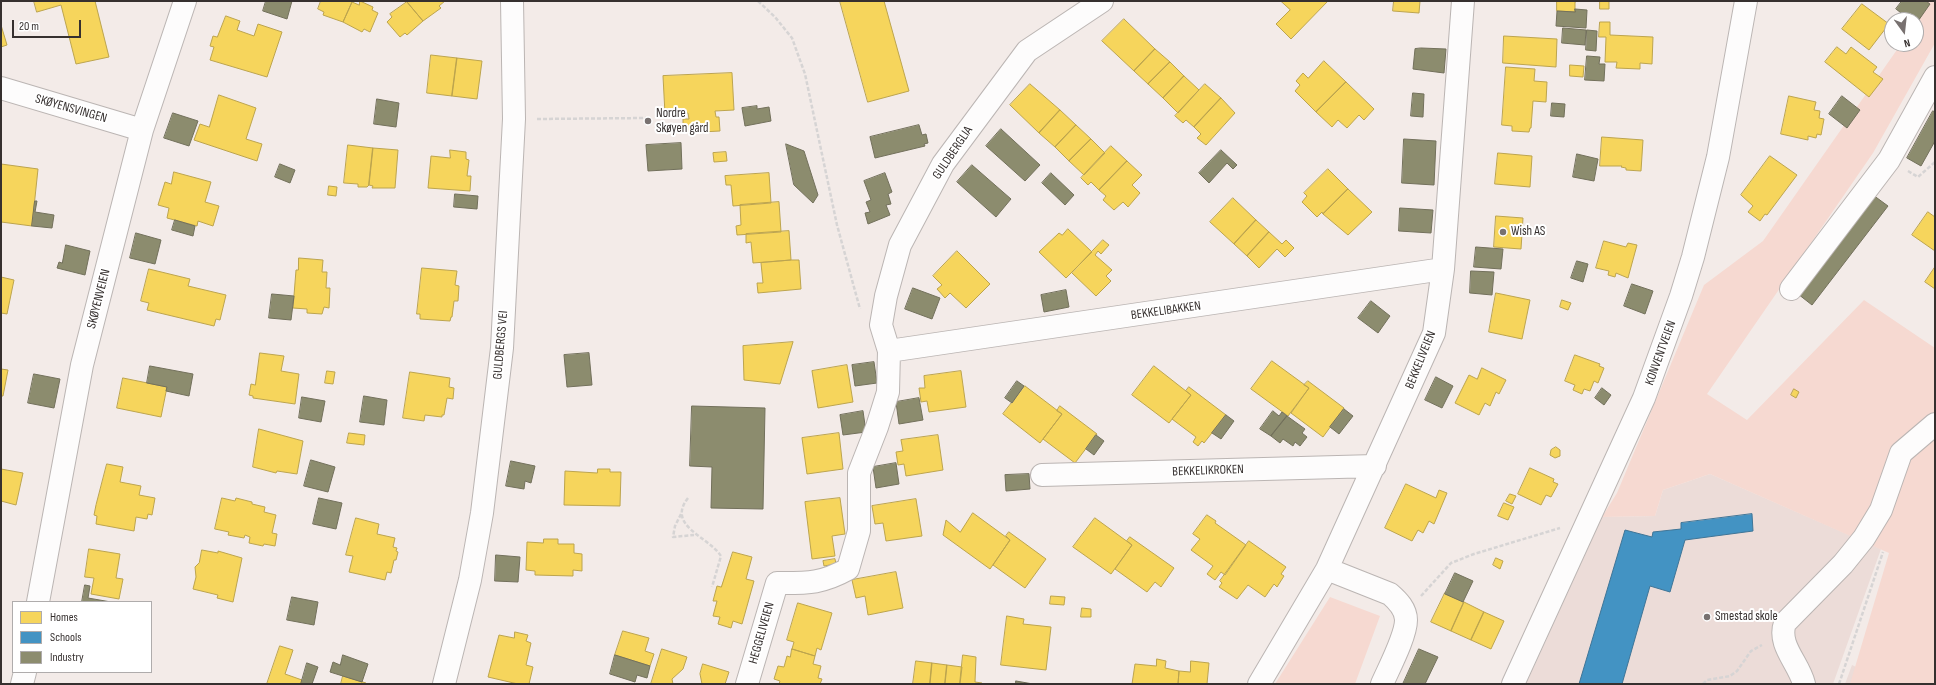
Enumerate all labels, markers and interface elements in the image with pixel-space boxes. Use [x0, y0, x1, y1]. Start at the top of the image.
scale bar [14, 12, 83, 38]
north arrow [1884, 12, 1924, 52]
text: 20 m [19, 19, 39, 34]
text: N [1902, 36, 1911, 50]
street label: SKØYENSVINGEN [33, 91, 109, 127]
place label: Nordre Skøyen gård [656, 106, 708, 137]
marker: Nordre Skøyen gård [643, 116, 653, 126]
street label: GULDBERGLIA [930, 123, 976, 183]
place label: Wish AS [1511, 224, 1545, 240]
marker: Wish AS [1498, 227, 1508, 237]
street label: SKØYENVEIEN [84, 268, 114, 330]
street label: BEKKELIBAKKEN [1130, 298, 1202, 324]
street label: GULDBERGS VEI [490, 310, 512, 380]
street label: KONVENTVEIEN [1642, 319, 1680, 387]
street label: BEKKELIVEIEN [1402, 329, 1440, 391]
street label: BEKKELIKROKEN [1172, 462, 1244, 480]
street label: HEGGELIVEIEN [746, 600, 778, 666]
legend [12, 601, 152, 673]
place label: Smestad skole [1715, 609, 1778, 625]
text: Homes [50, 610, 78, 625]
marker: Smestad skole [1702, 612, 1712, 622]
text: Schools [50, 630, 82, 645]
text: Industry [50, 650, 84, 665]

